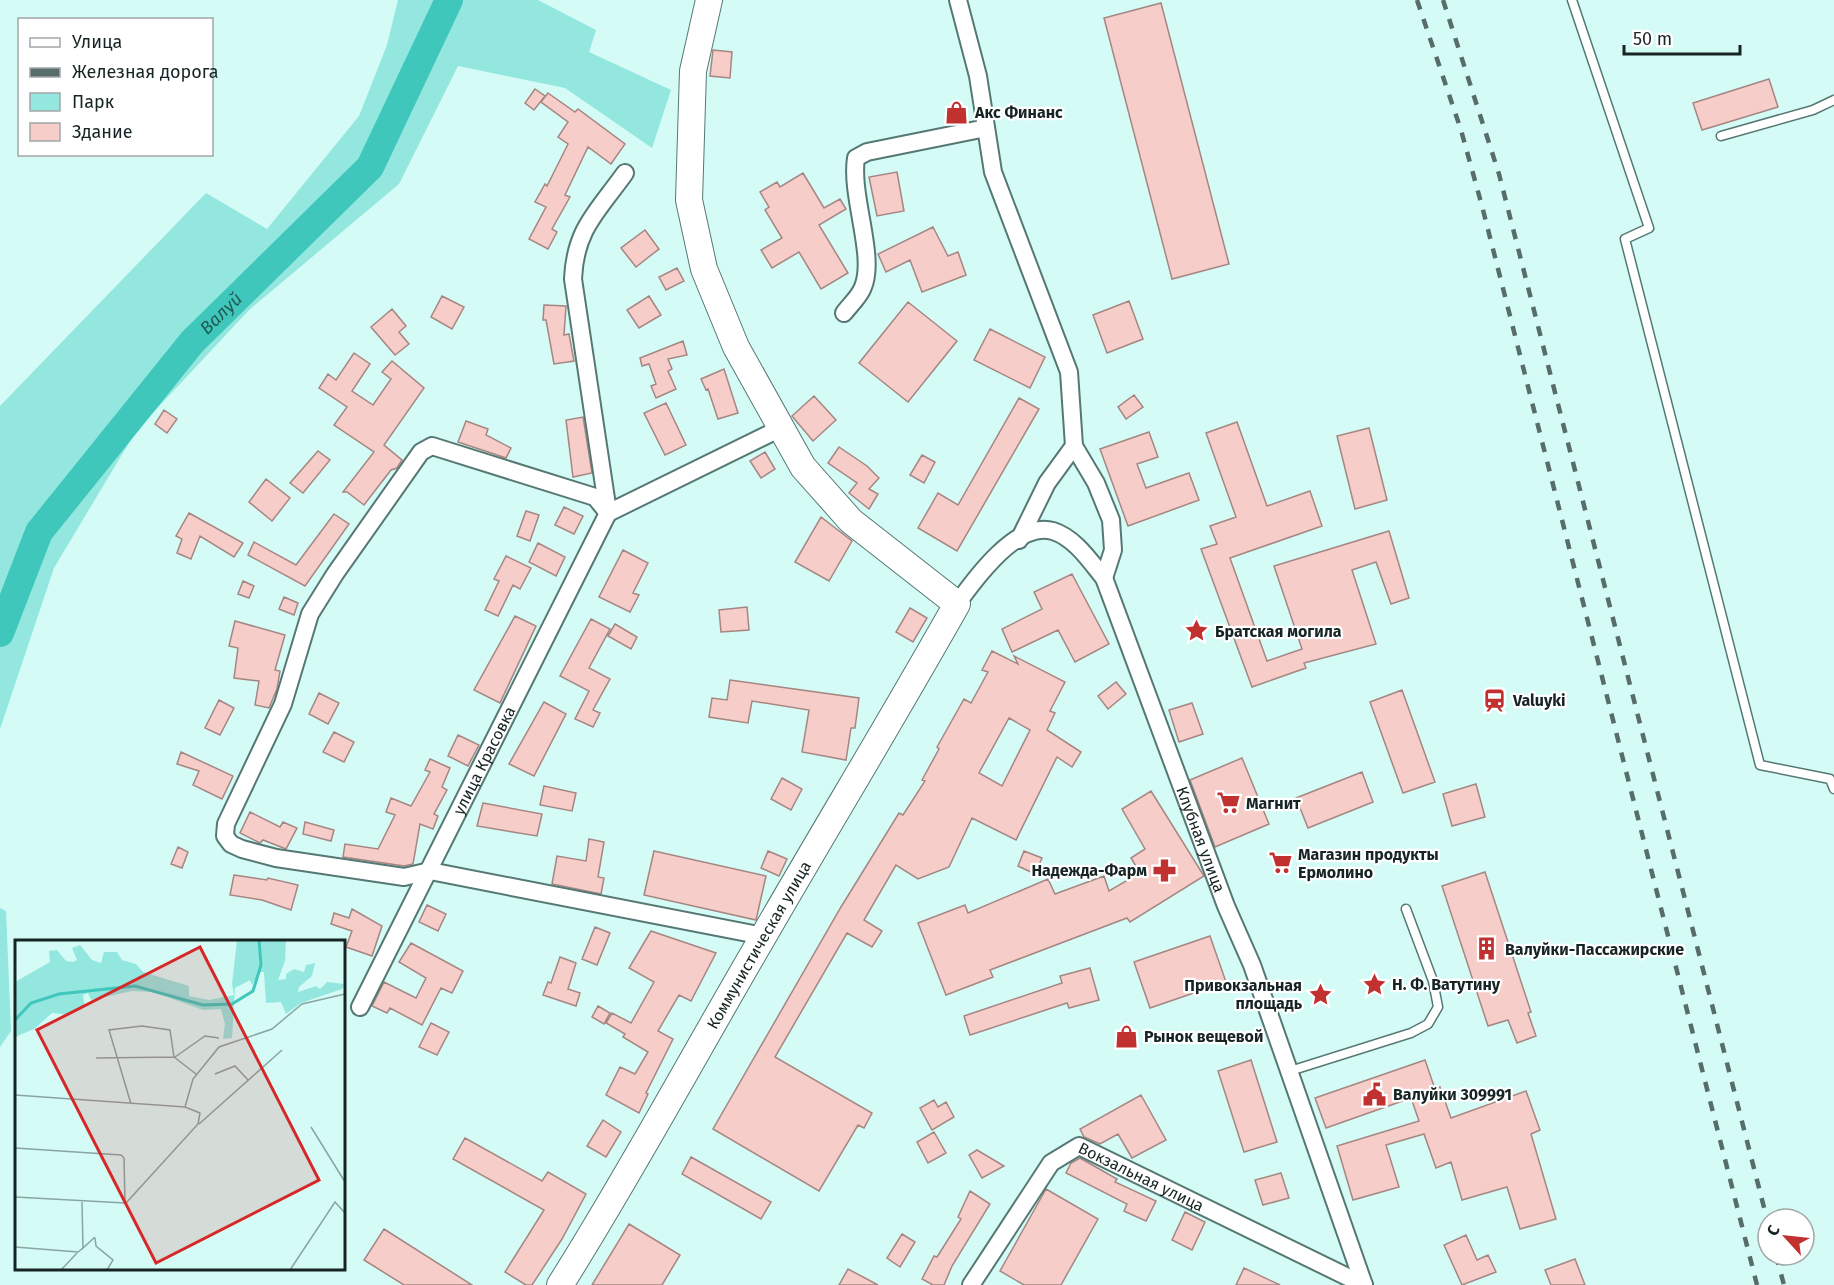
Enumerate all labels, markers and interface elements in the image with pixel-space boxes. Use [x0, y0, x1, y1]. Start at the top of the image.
legend [18, 18, 213, 156]
scale bar [1624, 18, 1740, 56]
text: 50 m [1633, 28, 1672, 50]
text: Улица [72, 31, 122, 53]
text: Железная дорога [72, 61, 219, 83]
text: Парк [72, 91, 115, 113]
shop icon: Акс Финанс [944, 99, 970, 125]
place label: Акс Финанс [974, 103, 1063, 122]
text: Здание [72, 121, 133, 143]
water label: Валуй [195, 288, 247, 339]
place icon: Братская могила [1184, 618, 1210, 644]
place label: Братская могила [1215, 622, 1342, 641]
station icon: Valuyki [1482, 687, 1508, 713]
place label: Valuyki [1512, 691, 1566, 710]
street label: улица Красовка [449, 703, 519, 818]
street label: Клубная улица [1172, 784, 1229, 895]
supermarket icon: Магнит [1215, 790, 1241, 816]
place label: Магнит [1246, 794, 1301, 813]
place label: Магазин продукты Ермолино [1298, 845, 1439, 882]
supermarket icon: Магазин продукты Ермолино [1267, 850, 1293, 876]
pharmacy icon: Надежда-Фарм [1152, 857, 1178, 883]
street label: Коммунистическая улица [703, 858, 815, 1033]
place label: Надежда-Фарм [1031, 861, 1147, 880]
building icon: Валуйки-Пассажирские [1474, 936, 1500, 962]
inset map [15, 940, 345, 1270]
place label: Валуйки-Пассажирские [1505, 940, 1684, 959]
place icon: Н. Ф. Ватутину [1361, 971, 1387, 997]
place label: Н. Ф. Ватутину [1392, 975, 1501, 994]
place label: Привокзальная площадь [1184, 976, 1303, 1013]
place icon: Привокзальная площадь [1307, 981, 1333, 1007]
shop icon: Рынок вещевой [1113, 1023, 1139, 1049]
place label: Рынок вещевой [1144, 1027, 1263, 1046]
public building icon: Валуйки 309991 [1362, 1081, 1388, 1107]
place label: Валуйки 309991 [1393, 1085, 1512, 1104]
street label: Вокзальная улица [1075, 1138, 1207, 1215]
north arrow [1756, 1207, 1816, 1267]
text: С [1763, 1221, 1784, 1239]

